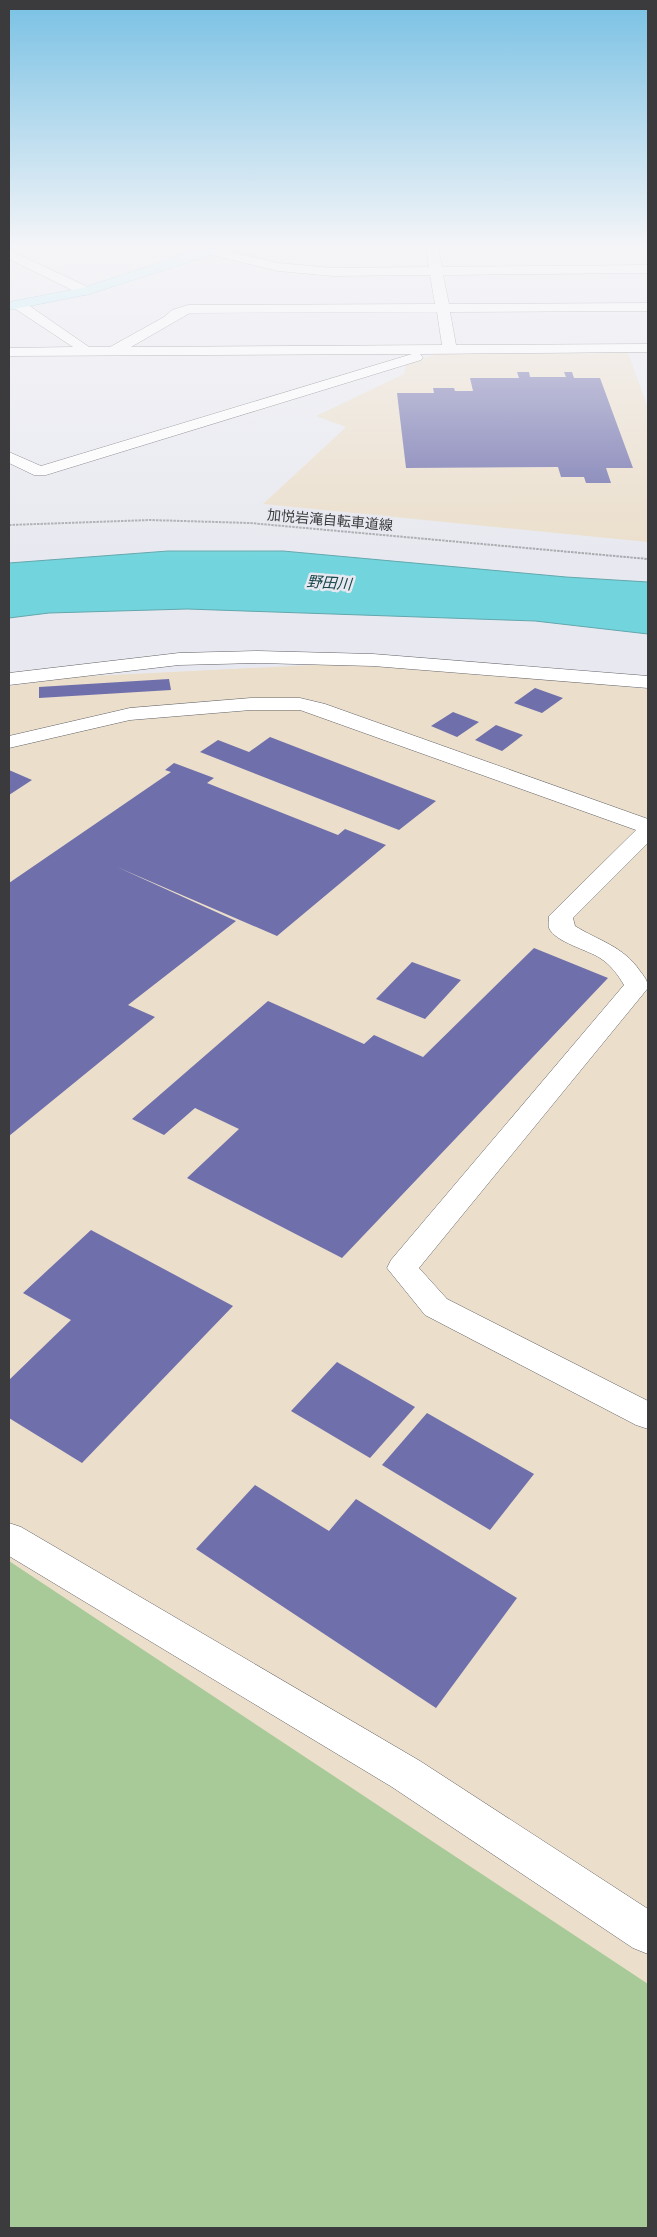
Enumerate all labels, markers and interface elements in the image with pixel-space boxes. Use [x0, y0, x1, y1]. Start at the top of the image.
street label: 加悦岩滝自転車道線 [267, 506, 394, 533]
water label: 野田川 [306, 571, 354, 593]

